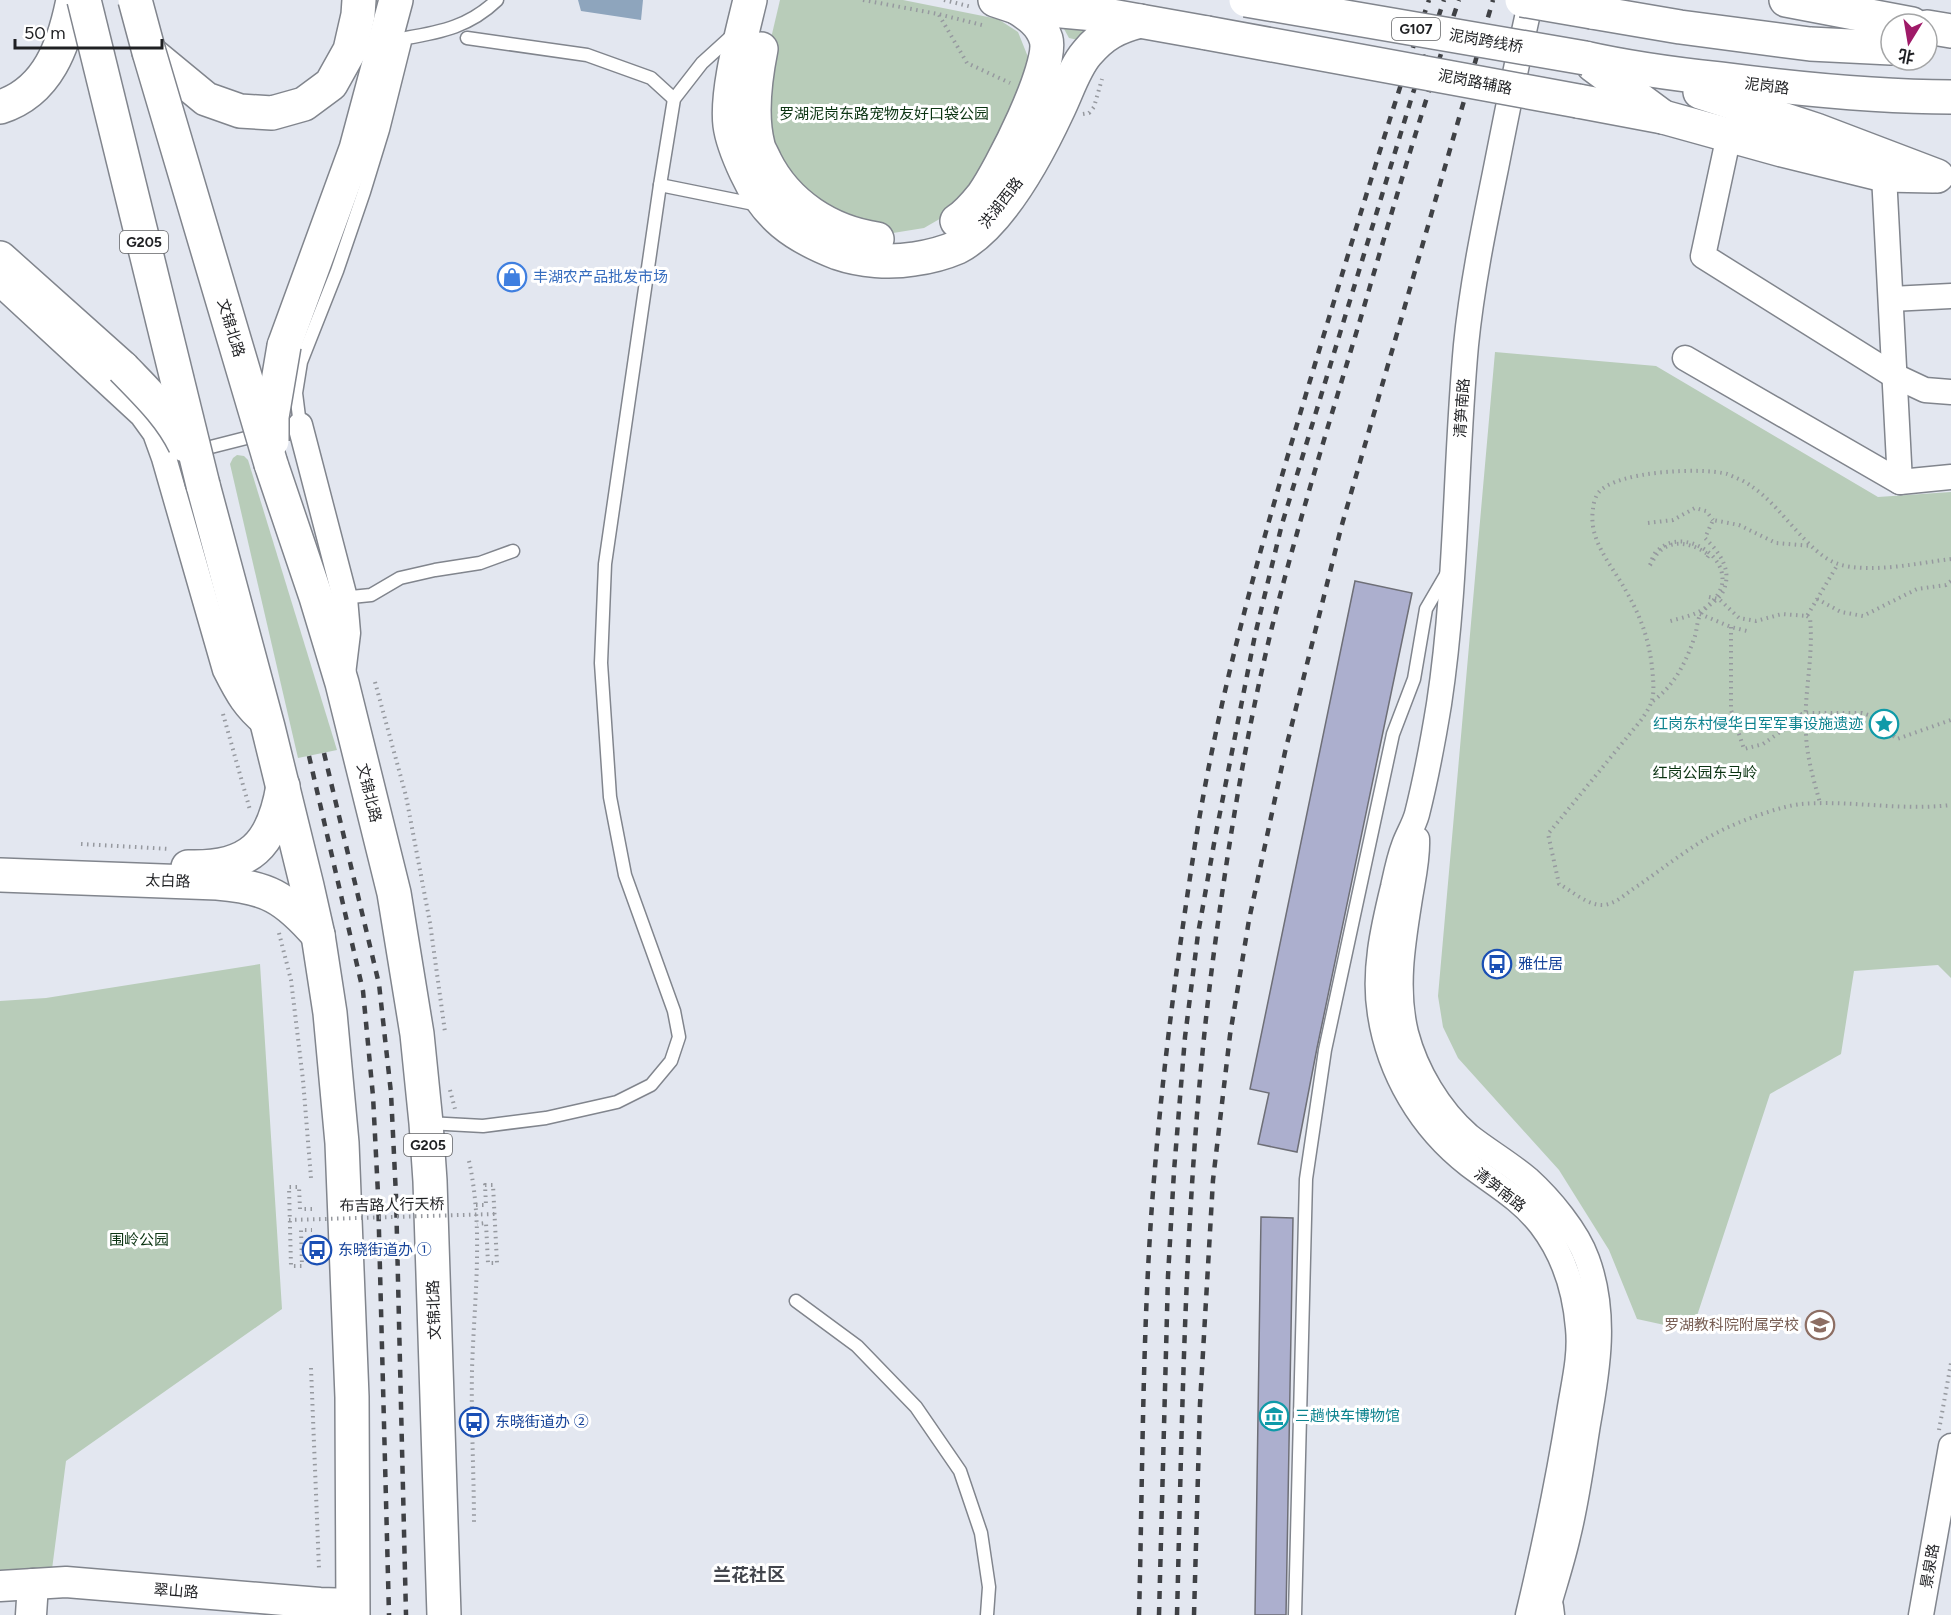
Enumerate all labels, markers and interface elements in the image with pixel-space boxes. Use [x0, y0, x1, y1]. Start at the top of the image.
scale bar [15, 12, 162, 50]
north arrow [1879, 12, 1939, 72]
road number: G107 [1392, 18, 1440, 40]
text: 50 m [24, 22, 66, 44]
street label: 泥岗跨线桥 [1447, 26, 1525, 56]
text: 北 [1897, 45, 1916, 67]
street label: 泥岗路辅路 [1436, 66, 1514, 98]
street label: 泥岗路 [1744, 74, 1790, 98]
park label: 罗湖泥岗东路宠物友好口袋公园 [779, 105, 989, 123]
street label: 洪湖西路 [975, 174, 1027, 232]
road number: G205 [120, 231, 168, 253]
shop icon: 丰湖农产品批发市场 [496, 261, 528, 293]
place label: 丰湖农产品批发市场 [533, 268, 668, 286]
street label: 文锦北路 [214, 297, 248, 359]
street label: 清笋南路 [1451, 377, 1473, 439]
place icon: 红岗东村侵华日军军事设施遗迹 [1868, 708, 1900, 740]
place label: 红岗东村侵华日军军事设施遗迹 [1653, 715, 1863, 733]
street label: 文锦北路 [353, 762, 385, 824]
park label: 红岗公园东马岭 [1652, 764, 1758, 782]
street label: 太白路 [145, 871, 191, 891]
bus stop icon: 雅仕居 [1481, 948, 1513, 980]
place label: 雅仕居 [1518, 955, 1563, 973]
road number: G205 [404, 1134, 452, 1156]
street label: 清笋南路 [1471, 1164, 1529, 1216]
street label: 布吉路人行天桥 [339, 1195, 445, 1215]
park label: 围岭公园 [109, 1231, 169, 1249]
bus stop icon: 东晓街道办 ① [301, 1234, 333, 1266]
place label: 东晓街道办 ① [338, 1241, 432, 1259]
street label: 文锦北路 [424, 1280, 444, 1340]
school or university icon: 罗湖教科院附属学校 [1804, 1309, 1836, 1341]
place label: 罗湖教科院附属学校 [1664, 1316, 1799, 1334]
museum icon: 三趟快车博物馆 [1258, 1400, 1290, 1432]
bus stop icon: 东晓街道办 ② [458, 1406, 490, 1438]
place label: 三趟快车博物馆 [1295, 1407, 1400, 1425]
place label: 东晓街道办 ② [495, 1413, 589, 1431]
street label: 景泉路 [1917, 1542, 1943, 1590]
district label: 兰花社区 [713, 1564, 785, 1586]
street label: 翠山路 [153, 1580, 199, 1602]

